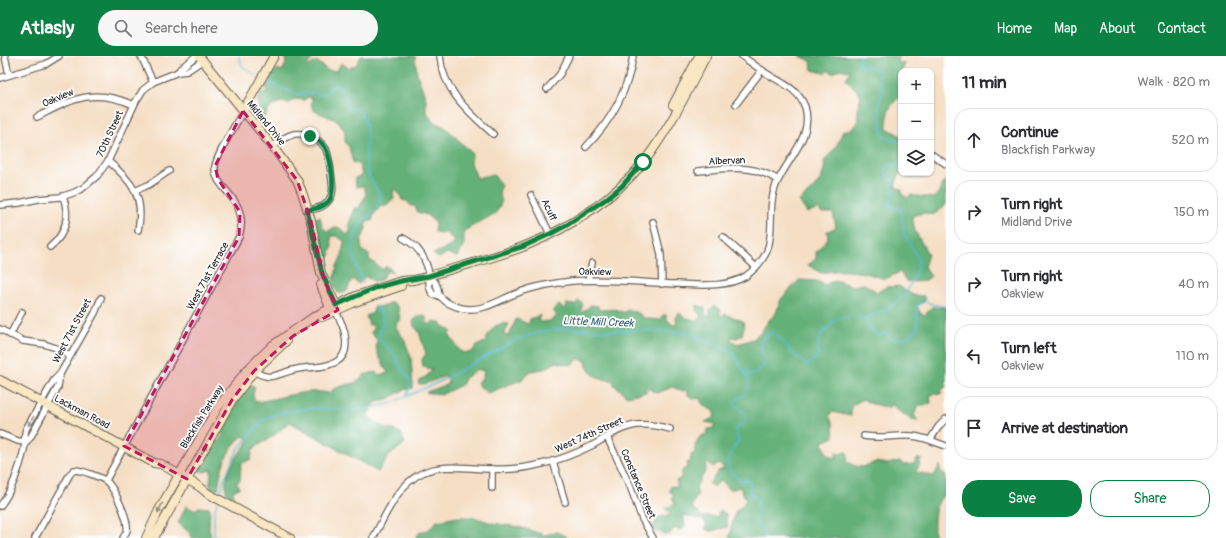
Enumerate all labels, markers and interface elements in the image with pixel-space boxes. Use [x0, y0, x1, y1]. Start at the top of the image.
search box [98, 10, 378, 46]
text: Atlasly [20, 16, 74, 40]
icon: search [112, 17, 134, 39]
text: Search here [144, 19, 218, 38]
text: Home [997, 20, 1032, 37]
text: Map [1054, 20, 1077, 37]
text: About [1099, 20, 1135, 37]
text: Contact [1157, 20, 1206, 37]
map controls [898, 68, 934, 176]
button: + [898, 68, 934, 104]
text: 11 min [962, 72, 1007, 93]
text: Walk · 820 m [1137, 74, 1210, 90]
street label: Oakview [40, 86, 76, 110]
street label: Midland Drive [244, 98, 288, 148]
button: − [898, 104, 934, 140]
street label: 70th Street [94, 108, 126, 159]
text: Continue [1001, 123, 1059, 142]
route end [301, 127, 319, 145]
icon: ahead [963, 129, 985, 151]
text: 520 m [1171, 132, 1209, 148]
button: layers [898, 140, 934, 176]
text: Blackfish Parkway [1001, 142, 1095, 158]
route start [634, 153, 652, 171]
street label: Albervan [708, 154, 746, 168]
text: Turn right [1001, 195, 1062, 214]
street label: Acuff [539, 197, 560, 223]
icon: right [963, 201, 985, 223]
text: 150 m [1174, 204, 1209, 220]
text: Midland Drive [1001, 214, 1072, 230]
street label: West 71st Terrace [184, 240, 232, 312]
street label: Oakview [578, 266, 612, 278]
text: Turn right [1001, 267, 1062, 286]
icon: right [963, 273, 985, 295]
text: 40 m [1178, 276, 1209, 292]
text: Oakview [1001, 286, 1044, 302]
street label: West 71st Street [50, 296, 94, 365]
water label: Little Mill Creek [562, 314, 635, 330]
text: Turn left [1001, 339, 1057, 358]
icon: left [963, 345, 985, 367]
text: 110 m [1176, 348, 1209, 364]
text: Oakview [1001, 358, 1044, 374]
street label: Blackfish Parkway [178, 383, 227, 451]
street label: Lackman Road [52, 392, 112, 432]
street label: West 74th Street [553, 414, 626, 455]
one-way arrow [27, 415, 34, 427]
icon: arrive [963, 417, 985, 439]
text: Arrive at destination [1001, 419, 1128, 438]
one-way arrow [200, 444, 207, 456]
street label: Constance Street [618, 447, 658, 522]
button: Save [962, 480, 1082, 517]
button: Share [1090, 480, 1210, 517]
one-way arrow [157, 502, 164, 514]

